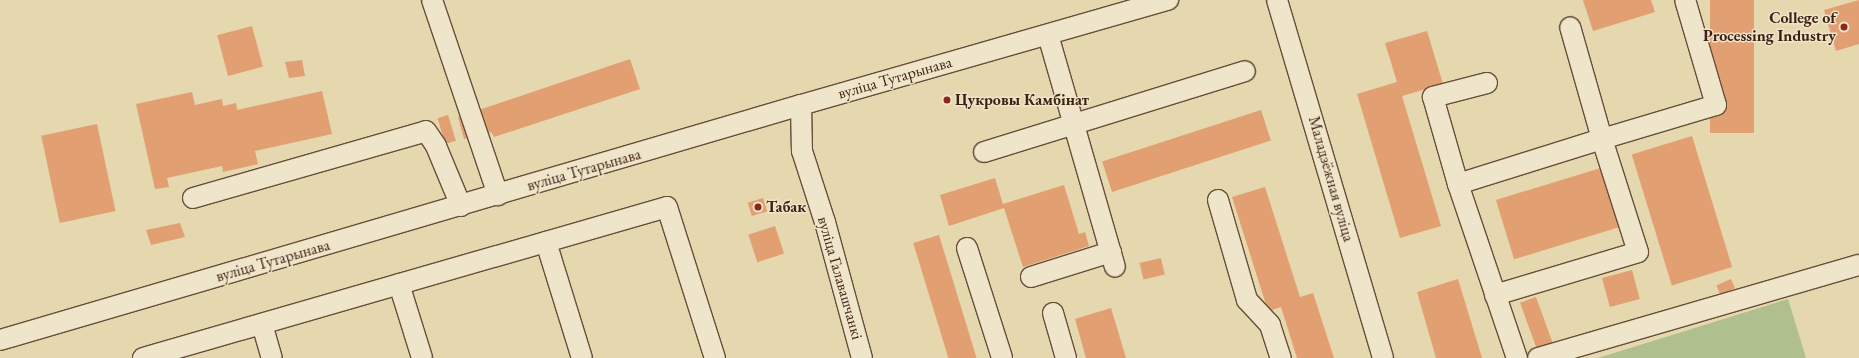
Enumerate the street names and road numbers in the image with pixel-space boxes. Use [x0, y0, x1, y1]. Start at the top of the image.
street label: вуліца Тутарынава [836, 53, 954, 103]
street label: Маладзёжная вуліца [1304, 114, 1358, 244]
street label: вуліца Тутарынава [525, 145, 643, 195]
street label: вуліца Галавашчанкі [813, 214, 867, 342]
street label: вуліца Тутарынава [214, 236, 332, 286]

